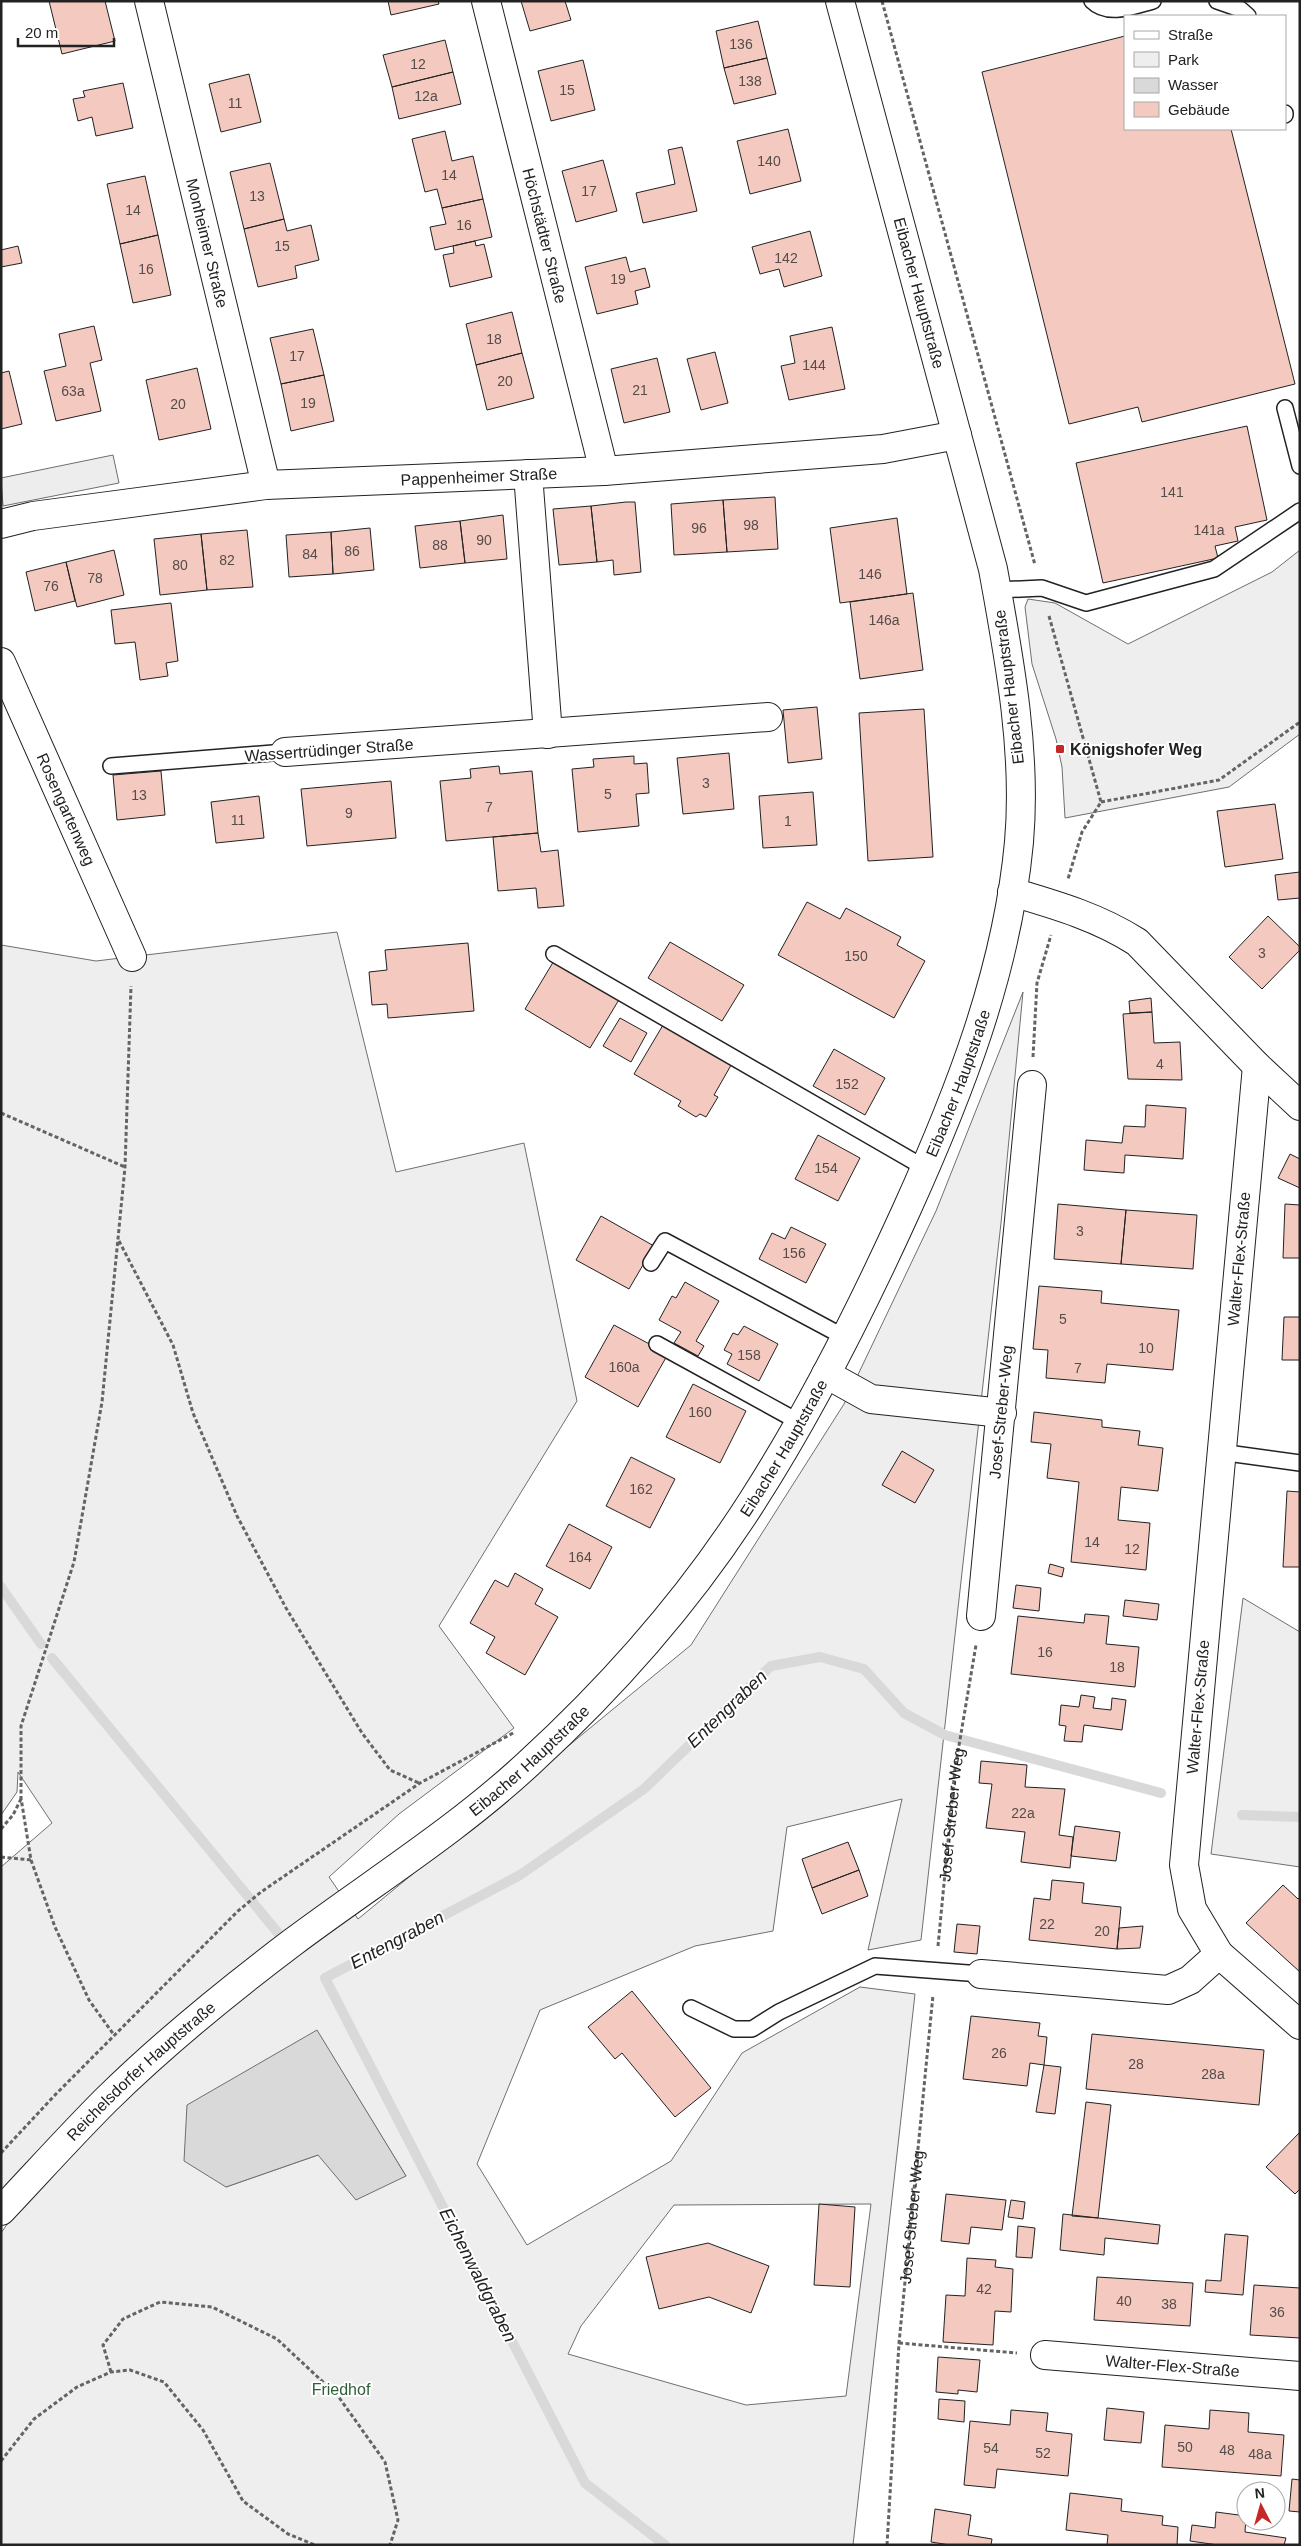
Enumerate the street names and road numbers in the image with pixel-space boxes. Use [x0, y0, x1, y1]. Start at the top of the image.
street label: Höchstädter Straße [520, 166, 570, 305]
street label: Monheimer Straße [184, 177, 231, 310]
street label: Eibacher Hauptstraße [891, 216, 947, 370]
street label: Pappenheimer Straße [400, 464, 557, 488]
street label: Eibacher Hauptstraße [991, 609, 1027, 765]
street label: Wassertrüdinger Straße [244, 736, 414, 764]
street label: Rosengartenweg [34, 750, 99, 868]
street label: Eibacher Hauptstraße [922, 1007, 993, 1159]
street label: Walter-Flex-Straße [1225, 1191, 1253, 1327]
street label: Josef-Streber-Weg [986, 1344, 1015, 1479]
street label: Eibacher Hauptstraße [736, 1377, 830, 1519]
street label: Walter-Flex-Straße [1184, 1639, 1212, 1775]
street label: Eibacher Hauptstraße [466, 1702, 592, 1819]
street label: Josef-Streber-Weg [936, 1747, 967, 1882]
street label: Reichelsdorfer Hauptstraße [63, 1998, 218, 2144]
street label: Josef-Streber-Weg [896, 2149, 926, 2284]
street label: Walter-Flex-Straße [1105, 2352, 1240, 2380]

